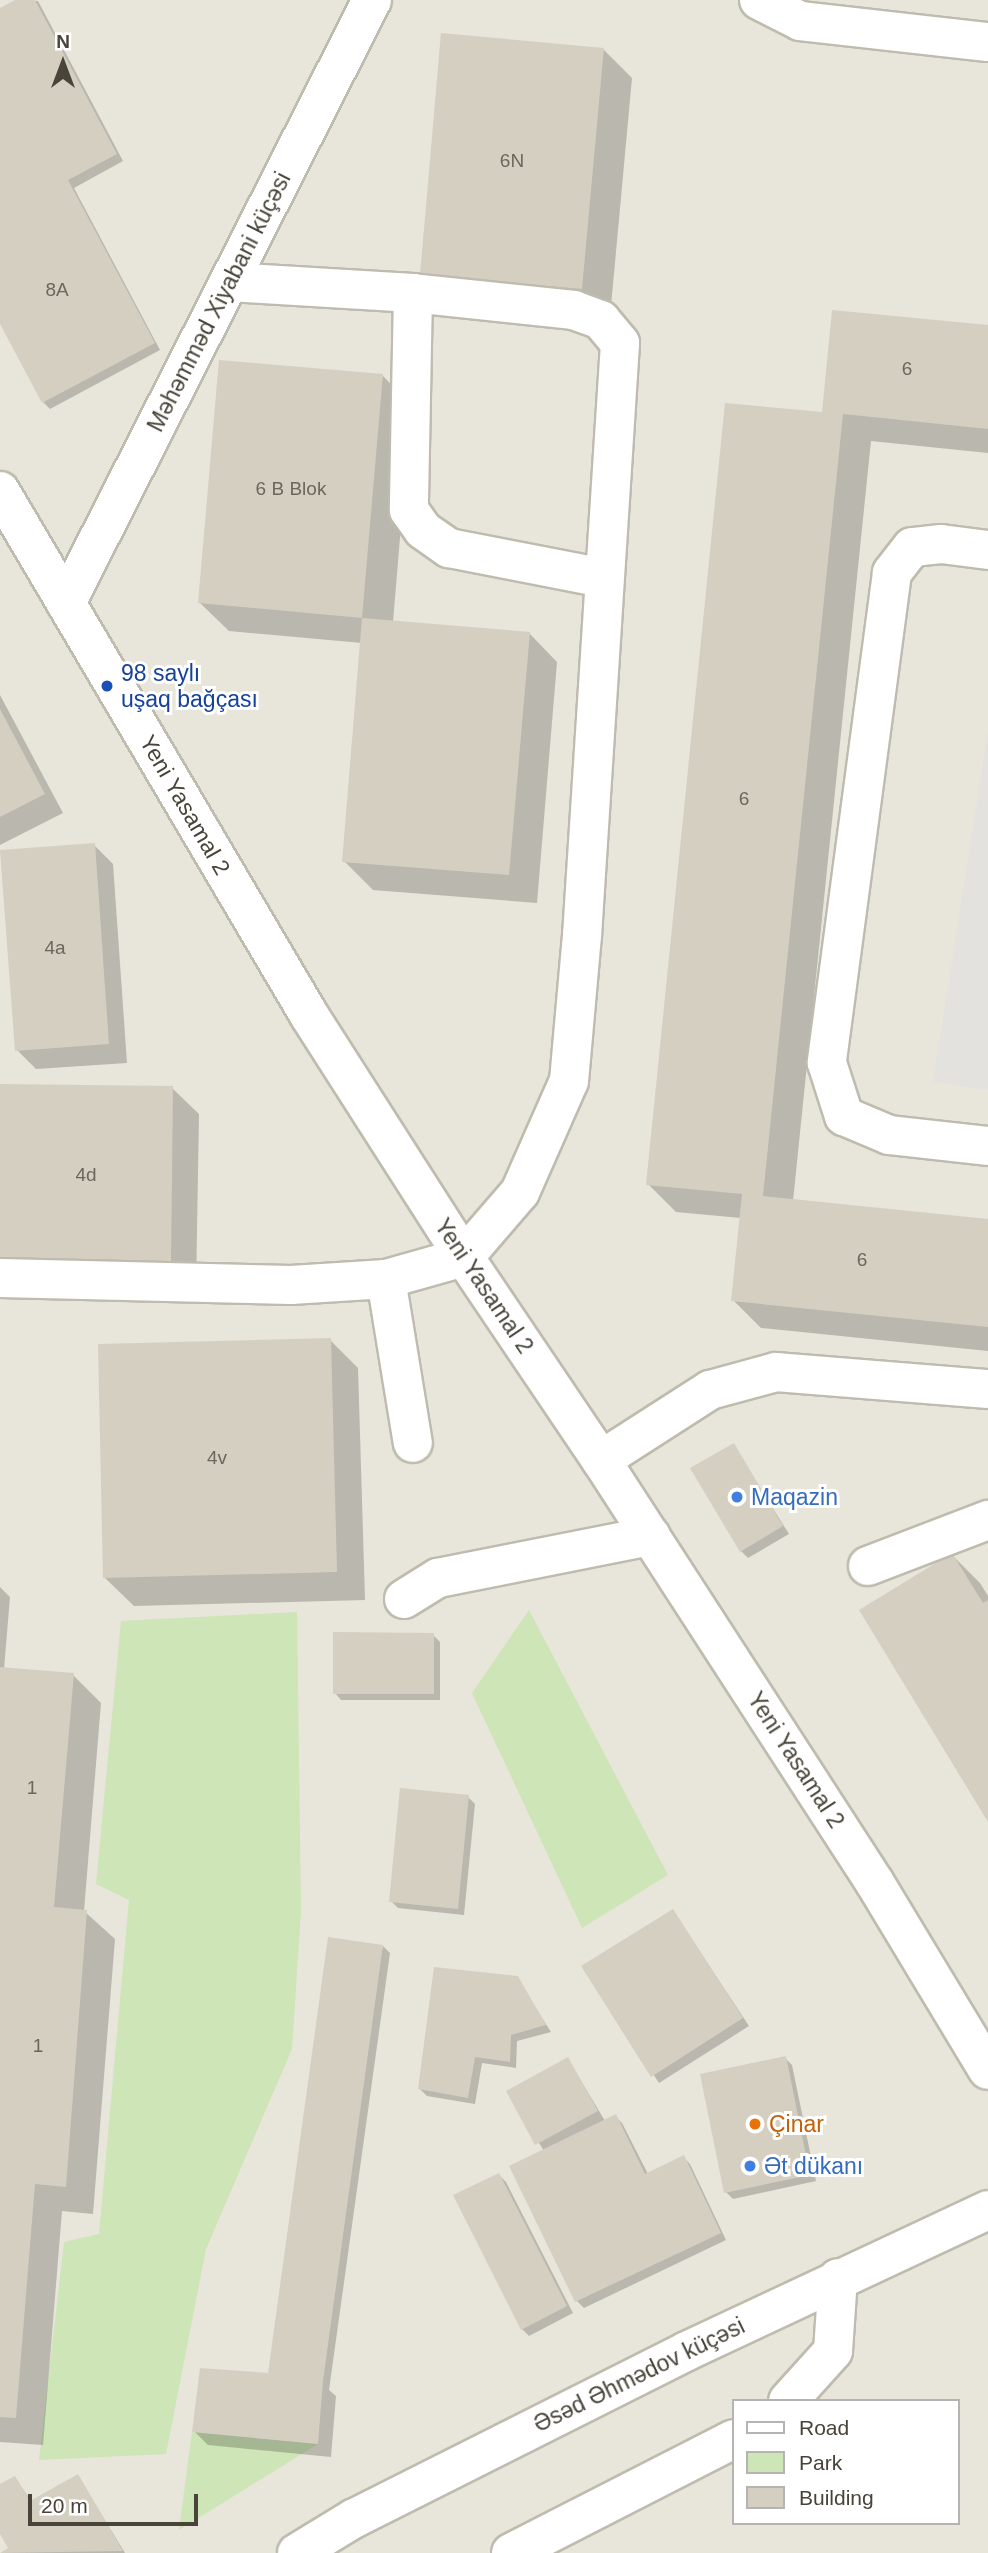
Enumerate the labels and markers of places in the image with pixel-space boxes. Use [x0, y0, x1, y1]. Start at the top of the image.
place label: 98 saylı uşaq bağçası [121, 659, 258, 713]
marker: 98 saylı uşaq bağçası [99, 678, 115, 694]
place label: Maqazin [751, 1483, 838, 1511]
marker: Maqazin [729, 1489, 745, 1505]
place label: Çinar [769, 2110, 824, 2138]
marker: Çinar [747, 2116, 763, 2132]
place label: Ət dükanı [764, 2152, 863, 2180]
marker: Ət dükanı [742, 2158, 758, 2174]

